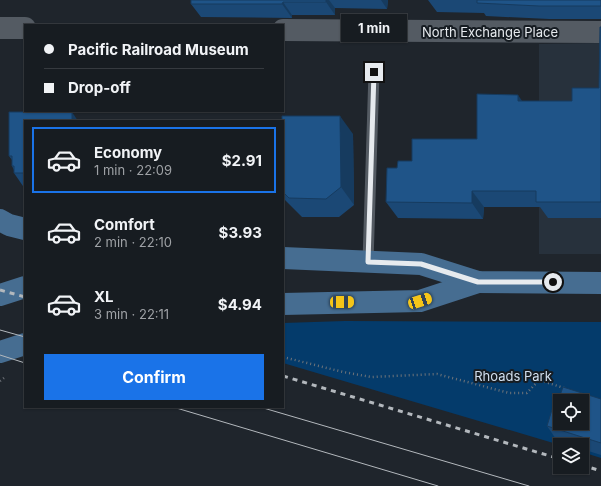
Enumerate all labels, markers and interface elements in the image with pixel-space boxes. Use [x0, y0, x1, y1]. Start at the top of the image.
callout: 1 min [341, 14, 407, 42]
text: 1 min [358, 20, 390, 36]
street label: North Exchange Place [422, 24, 558, 40]
text: Pacific Railroad Museum [68, 40, 249, 59]
route end [365, 63, 383, 81]
text: Drop-off [68, 78, 131, 97]
icon: car [46, 142, 82, 178]
text: Economy [94, 143, 162, 162]
text: $2.91 [222, 151, 262, 170]
text: 1 min · 22:09 [94, 162, 172, 178]
icon: car [46, 214, 82, 250]
text: Comfort [94, 215, 155, 234]
text: $3.93 [219, 223, 262, 242]
text: 2 min · 22:10 [94, 234, 172, 250]
route start [544, 273, 562, 291]
icon: car [46, 286, 82, 322]
text: XL [94, 287, 114, 306]
car [407, 292, 433, 310]
text: $4.94 [218, 295, 262, 314]
car [330, 296, 354, 308]
text: 3 min · 22:11 [94, 306, 169, 322]
button: Confirm [44, 354, 264, 400]
park label: Rhoads Park [474, 368, 552, 384]
map controls [553, 394, 589, 474]
button: locate [553, 394, 589, 430]
button: layers [553, 438, 589, 474]

